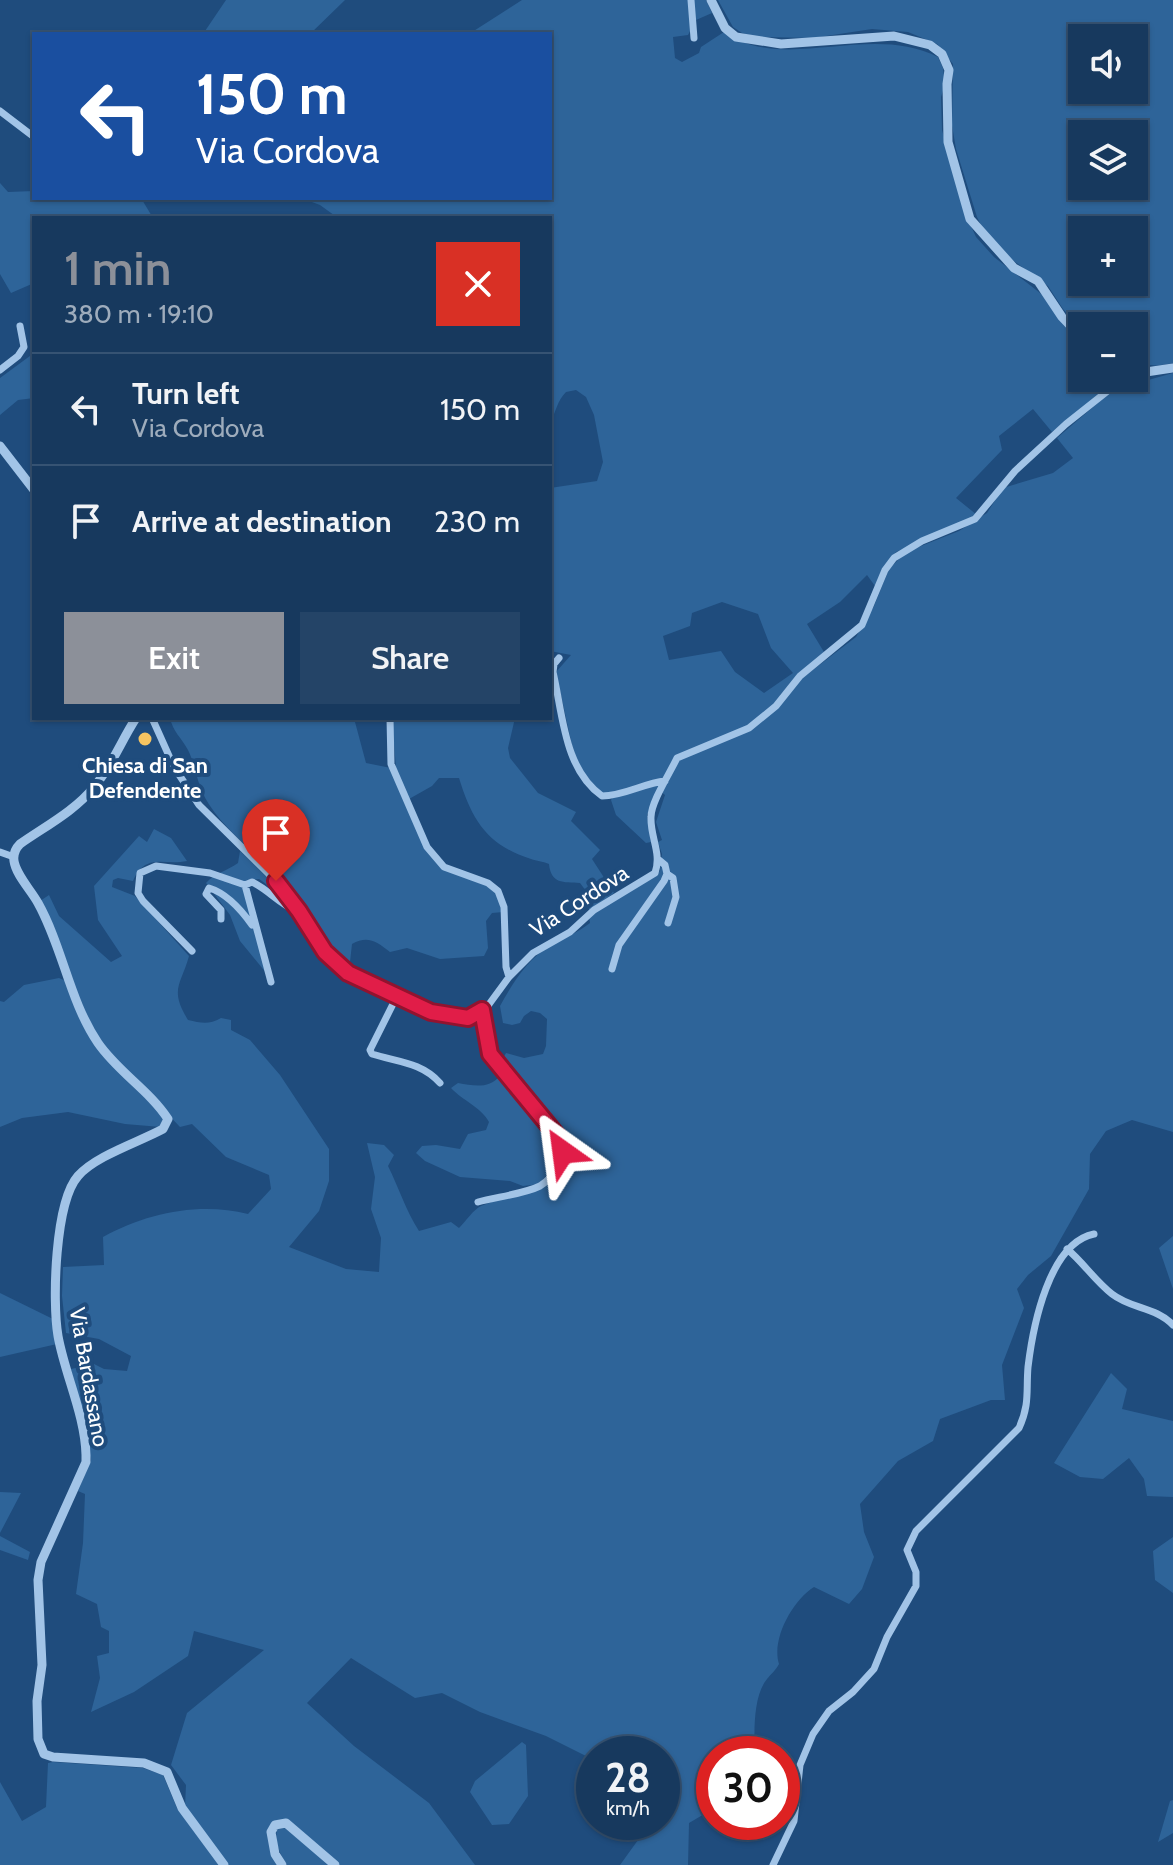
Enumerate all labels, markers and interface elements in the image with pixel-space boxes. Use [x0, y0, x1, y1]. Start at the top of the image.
map controls [1068, 24, 1148, 392]
button: sound [1068, 24, 1148, 104]
text: 150 m [196, 60, 348, 128]
icon: left [64, 64, 168, 168]
button: layers [1068, 120, 1148, 200]
text: Via Cordova [196, 128, 379, 172]
button: + [1068, 216, 1148, 296]
text: 1 min [64, 239, 171, 297]
button: close [436, 242, 520, 326]
text: 380 m · 19:10 [64, 298, 214, 330]
button: − [1068, 312, 1148, 392]
text: Turn left [132, 375, 240, 412]
icon: left [64, 387, 108, 431]
text: 150 m [440, 391, 520, 428]
text: Via Cordova [132, 412, 264, 444]
icon: arrive [64, 499, 108, 543]
text: Arrive at destination [132, 503, 392, 540]
text: 230 m [434, 503, 520, 540]
button: Exit [64, 612, 284, 704]
button: Share [300, 612, 520, 704]
marker: Chiesa di San Defendente [136, 730, 154, 748]
place label: Chiesa di San Defendente [82, 752, 208, 804]
pin [242, 799, 310, 881]
icon: arrive [254, 811, 298, 855]
street label: Via Cordova [525, 859, 634, 943]
position arrow [521, 1110, 605, 1194]
street label: Via Bardassano [63, 1305, 115, 1449]
speed limit sign: 30 [696, 1736, 800, 1840]
text: 28 [605, 1753, 651, 1802]
text: km/h [606, 1796, 650, 1820]

